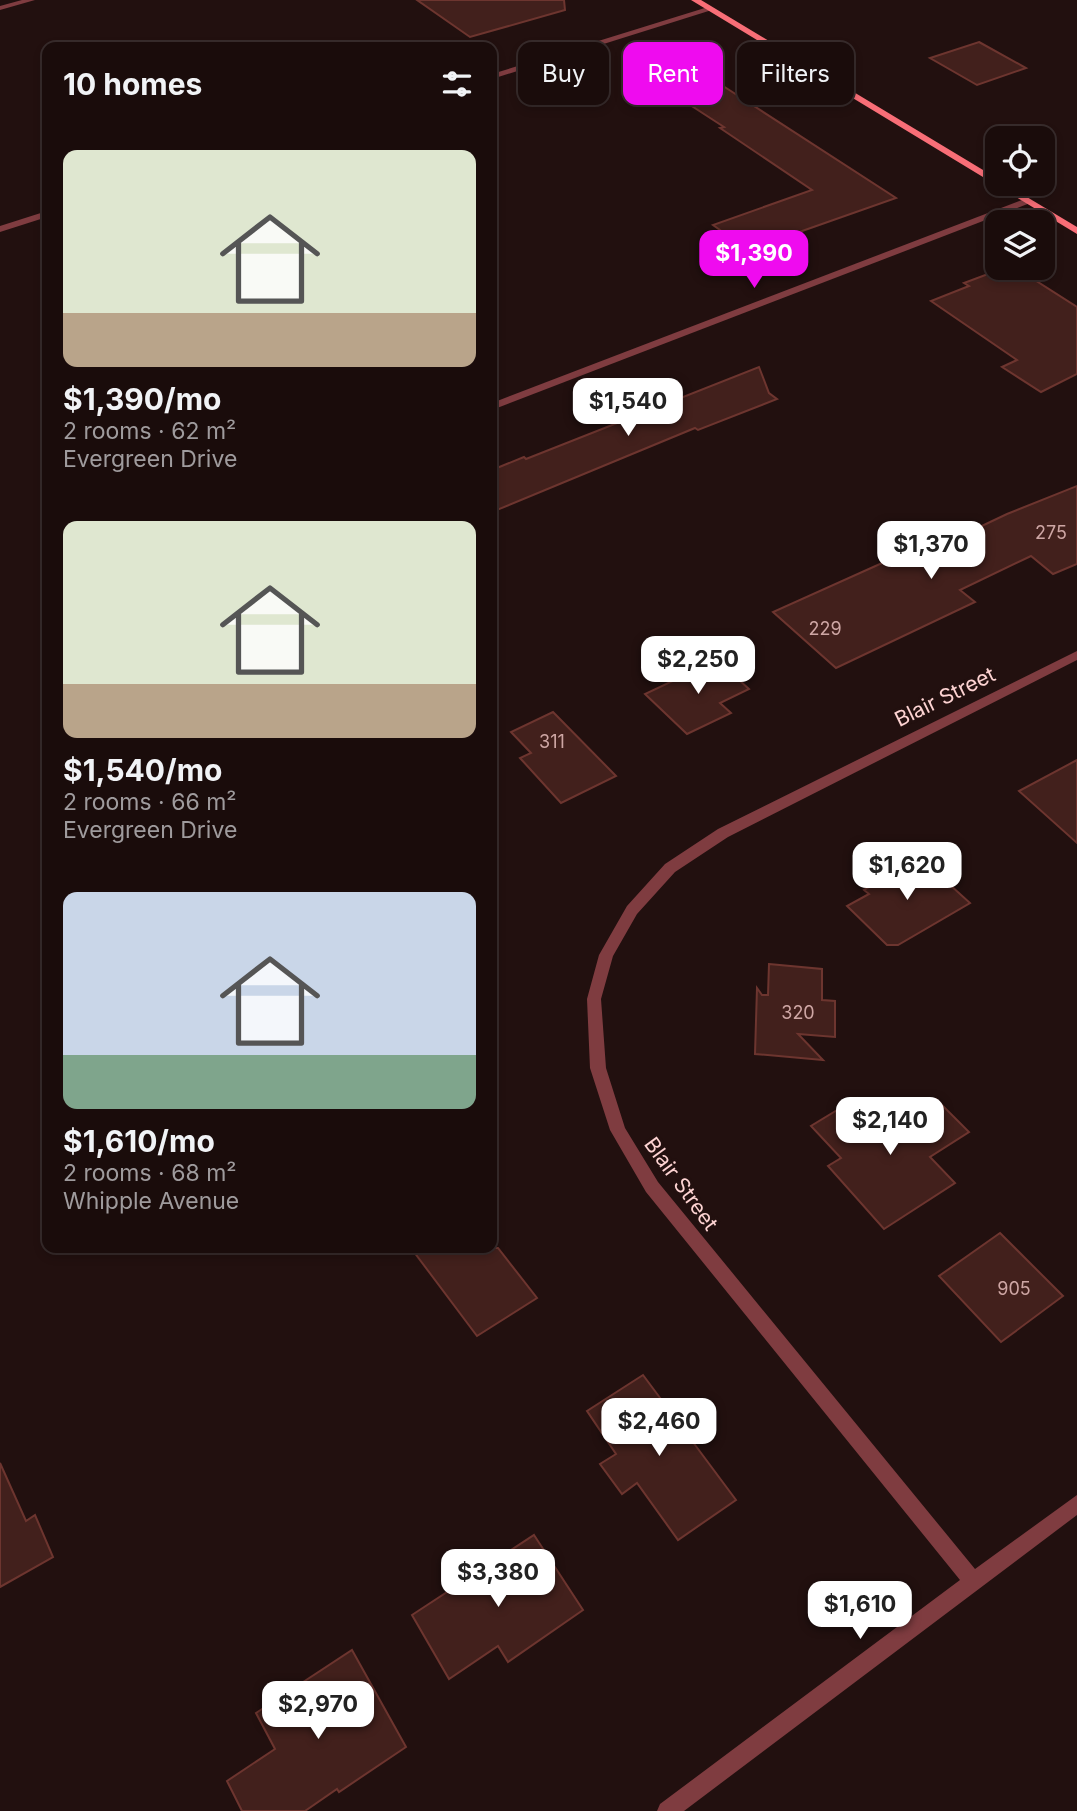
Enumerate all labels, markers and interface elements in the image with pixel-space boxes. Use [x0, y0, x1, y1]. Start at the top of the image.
chip: Buy [518, 42, 609, 105]
chip: Rent [623, 42, 723, 105]
chip: Filters [737, 42, 854, 105]
icon: filters [438, 65, 476, 103]
text: 10 homes [63, 66, 202, 102]
map controls [985, 126, 1055, 280]
button: locate [985, 126, 1055, 196]
icon: home [207, 196, 333, 322]
button: layers [985, 210, 1055, 280]
pin: $1,390 [697, 230, 811, 290]
text: $1,390 [715, 239, 793, 267]
pin: $1,540 [571, 378, 685, 438]
text: $1,390/mo [63, 381, 221, 417]
text: $1,540 [589, 387, 667, 415]
text: 2 rooms · 62 m² [63, 417, 236, 445]
text: Evergreen Drive [63, 445, 237, 473]
pin: $1,370 [874, 522, 988, 581]
house number: 275 [1035, 522, 1067, 543]
text: $1,370 [893, 530, 969, 558]
icon: home [207, 567, 333, 693]
house number: 229 [808, 618, 842, 639]
pin: $2,250 [641, 636, 755, 696]
text: $2,250 [657, 645, 739, 673]
street label: Blair Street [890, 661, 999, 732]
house number: 311 [539, 731, 565, 752]
text: $1,540/mo [63, 752, 223, 788]
text: 2 rooms · 66 m² [63, 788, 237, 816]
text: Evergreen Drive [63, 816, 237, 844]
pin: $1,620 [850, 842, 964, 902]
text: $1,620 [869, 851, 945, 879]
icon: home [207, 938, 333, 1064]
house number: 320 [781, 1002, 815, 1023]
pin: $2,140 [833, 1098, 947, 1157]
text: $2,140 [852, 1106, 928, 1134]
text: $1,610/mo [63, 1123, 215, 1159]
street label: Blair Street [639, 1132, 724, 1235]
text: 2 rooms · 68 m² [63, 1159, 236, 1187]
text: Whipple Avenue [63, 1187, 239, 1215]
house number: 905 [997, 1278, 1031, 1299]
pin: $2,460 [602, 1398, 716, 1458]
text: $2,460 [617, 1407, 701, 1435]
pin: $3,380 [441, 1550, 555, 1609]
text: $3,380 [457, 1558, 539, 1586]
pin: $1,610 [803, 1582, 917, 1641]
text: $1,610 [824, 1590, 896, 1618]
pin: $2,970 [261, 1682, 375, 1741]
text: $2,970 [278, 1690, 358, 1718]

